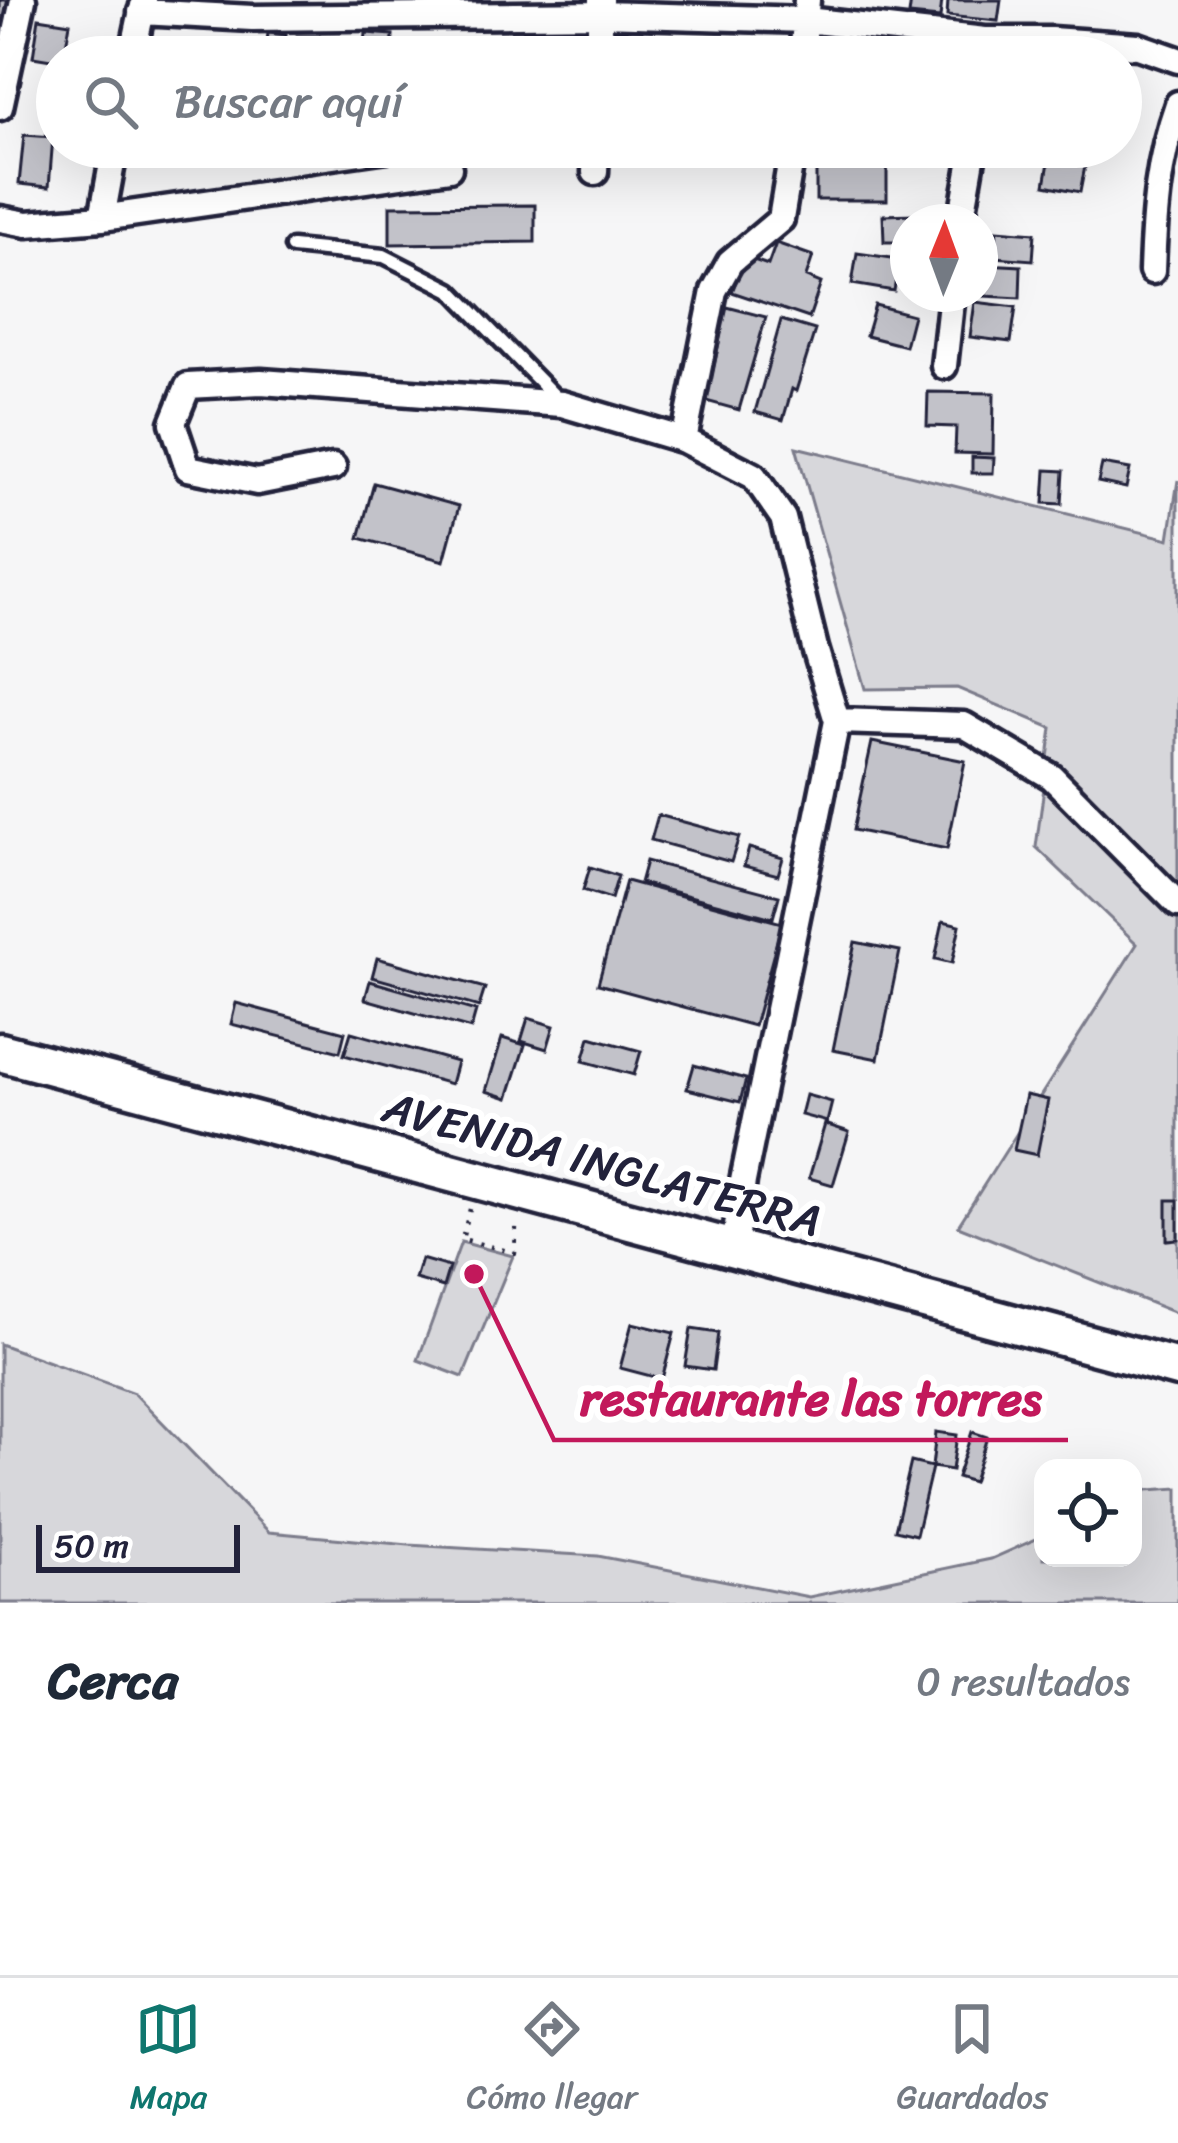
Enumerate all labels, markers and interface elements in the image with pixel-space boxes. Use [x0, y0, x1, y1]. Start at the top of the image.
search box [36, 36, 1142, 168]
text: Buscar aquí [174, 62, 403, 142]
icon: search [78, 69, 144, 135]
north arrow [890, 204, 998, 312]
street label: AVENIDA INGLATERRA [373, 1067, 830, 1261]
callout: restaurante las torres [554, 1356, 1068, 1440]
text: restaurante las torres [579, 1356, 1043, 1441]
map controls [1034, 1459, 1142, 1567]
button: locate [1034, 1459, 1142, 1567]
text: 50 m [54, 1517, 129, 1575]
scale bar [36, 1519, 240, 1572]
text: Cerca [48, 1636, 178, 1726]
text: 0 resultados [916, 1647, 1130, 1716]
tab: Mapa [130, 1996, 207, 2126]
tab: Cómo llegar [467, 1996, 637, 2126]
tab: Guardados [897, 1996, 1048, 2126]

